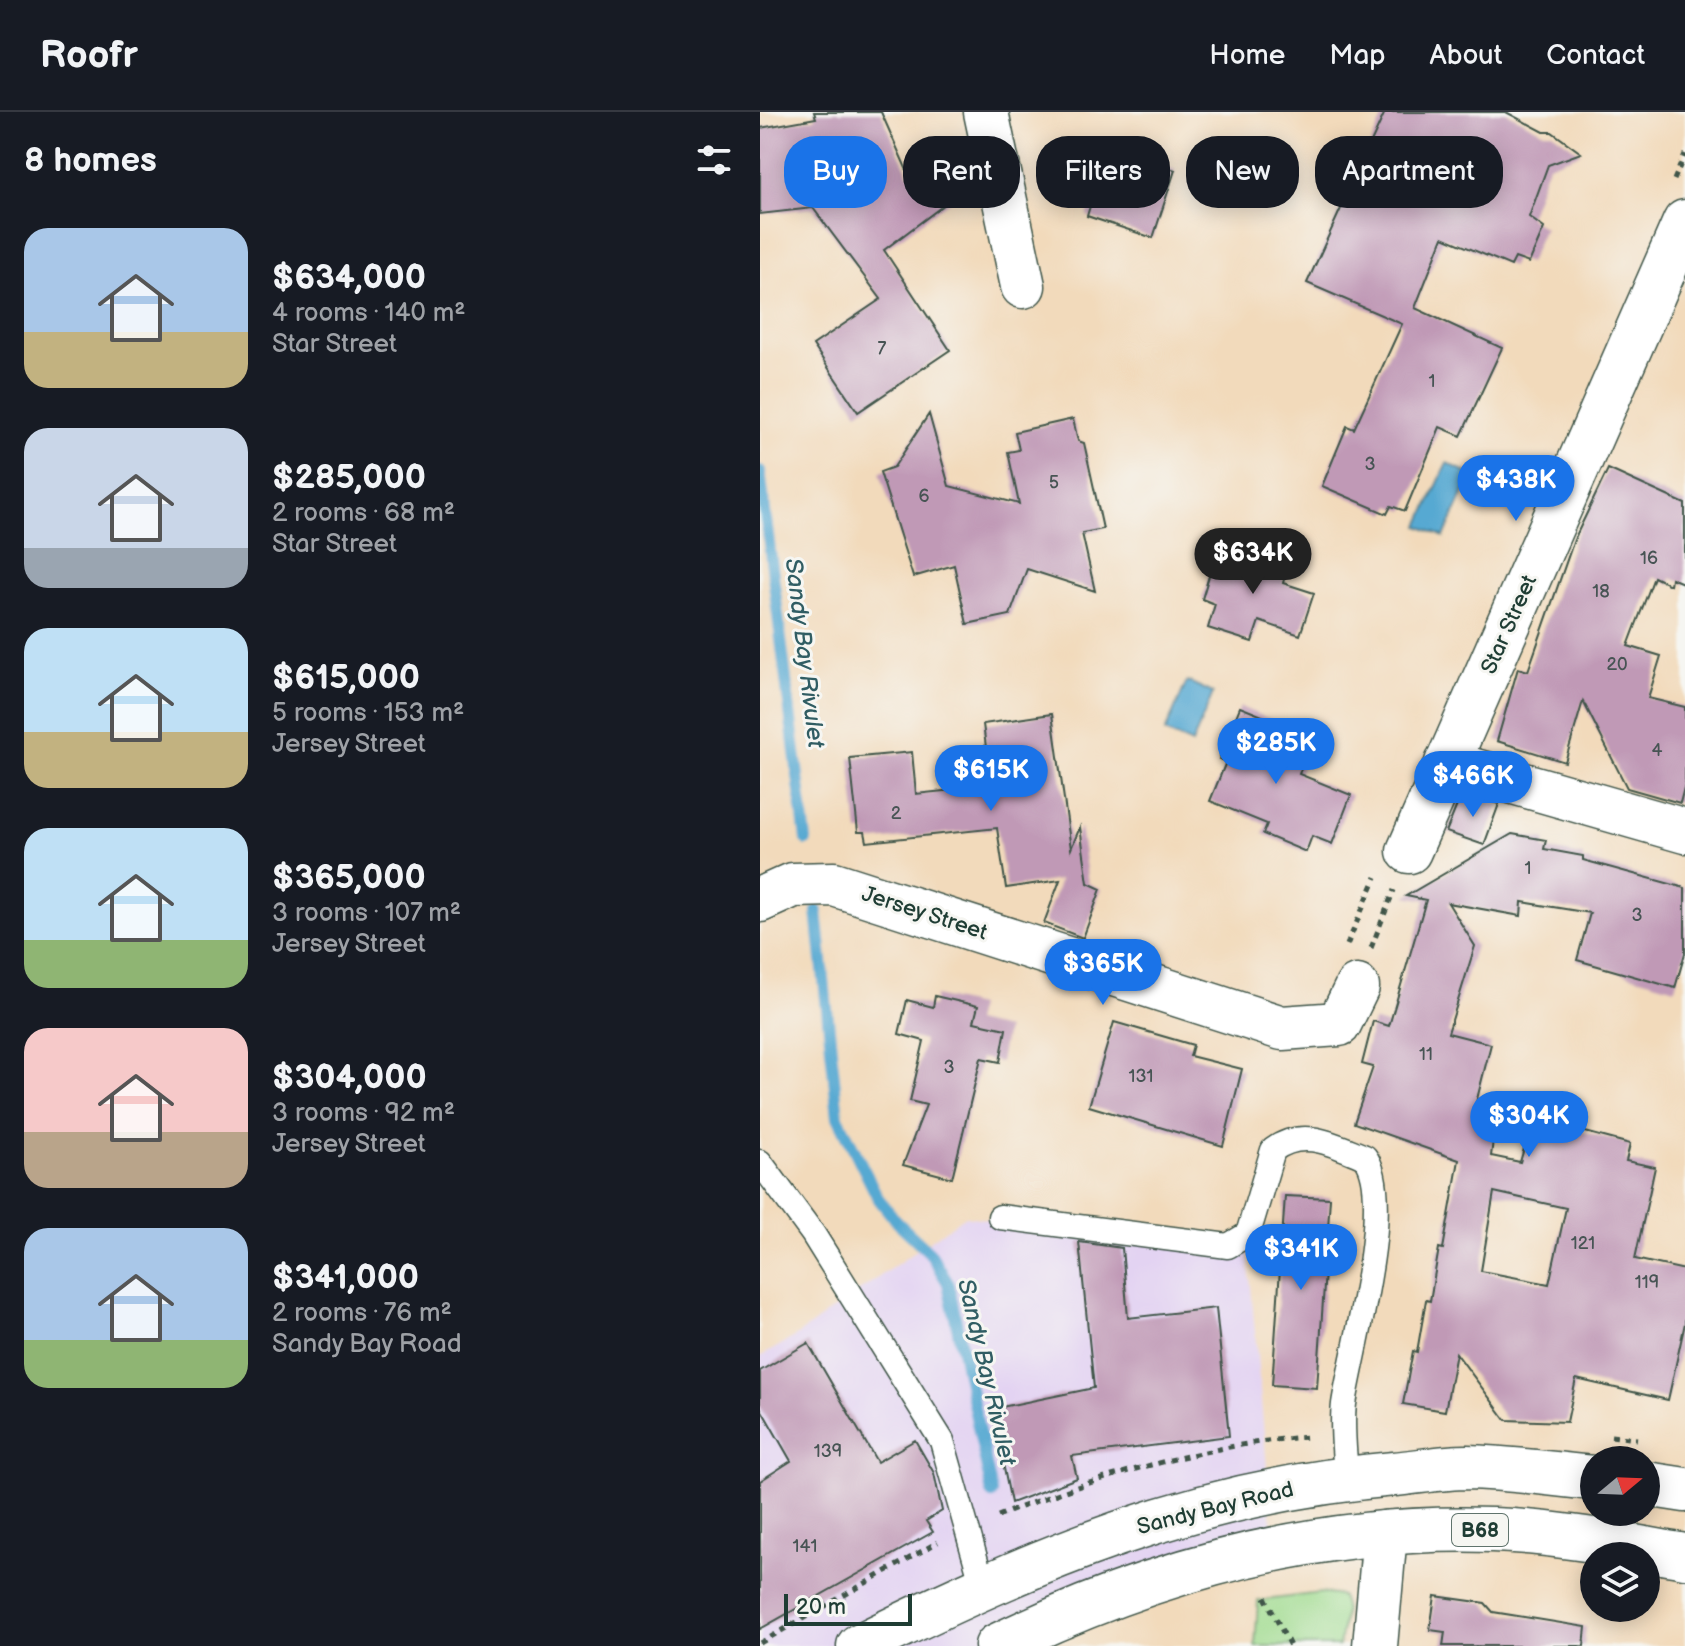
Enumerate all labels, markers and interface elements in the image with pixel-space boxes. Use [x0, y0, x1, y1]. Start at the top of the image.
text: Roofr [40, 33, 138, 78]
text: Home [1209, 39, 1285, 72]
text: Map [1329, 39, 1386, 72]
text: About [1430, 39, 1502, 72]
text: Contact [1546, 39, 1645, 72]
chip: Buy [784, 136, 887, 208]
chip: Rent [903, 136, 1020, 208]
chip: Filters [1036, 136, 1170, 208]
chip: New [1186, 136, 1299, 208]
chip: Apartment [1315, 136, 1503, 208]
icon: filters [692, 138, 736, 182]
text: 8 homes [24, 140, 157, 181]
text: $634,000 [272, 257, 426, 298]
icon: home [88, 260, 184, 356]
text: 4 rooms · 140 m² [272, 298, 466, 329]
text: Star Street [272, 329, 397, 360]
house number: 7 [878, 338, 887, 359]
house number: 1 [1429, 371, 1435, 392]
house number: 3 [1364, 454, 1376, 475]
pin: $438K [1460, 455, 1572, 523]
text: $285,000 [272, 457, 426, 498]
icon: home [88, 460, 184, 556]
text: $438K [1476, 465, 1556, 496]
house number: 5 [1049, 472, 1059, 493]
house number: 6 [919, 486, 930, 507]
text: 2 rooms · 68 m² [272, 498, 455, 529]
pin: $634K [1197, 528, 1309, 596]
text: Star Street [272, 529, 397, 560]
text: $634K [1212, 538, 1294, 569]
house number: 16 [1640, 548, 1658, 569]
water label: Sandy Bay Rivulet [778, 557, 831, 750]
street label: Star Street [1476, 571, 1543, 678]
house number: 18 [1592, 581, 1610, 602]
house number: 20 [1606, 654, 1628, 675]
text: $615,000 [272, 657, 420, 698]
icon: home [88, 660, 184, 756]
text: 5 rooms · 153 m² [272, 698, 464, 729]
pin: $285K [1220, 718, 1332, 786]
text: $285K [1235, 728, 1317, 759]
text: Jersey Street [272, 729, 426, 760]
house number: 4 [1652, 740, 1663, 761]
pin: $615K [935, 745, 1047, 813]
pin: $466K [1417, 751, 1529, 819]
text: $615K [953, 755, 1029, 786]
text: $466K [1432, 761, 1514, 792]
house number: 2 [891, 803, 902, 824]
text: $365,000 [272, 857, 426, 898]
house number: 1 [1525, 858, 1531, 879]
icon: home [88, 860, 184, 956]
street label: Jersey Street [858, 880, 991, 946]
text: 3 rooms · 107 m² [272, 898, 461, 929]
house number: 3 [1631, 905, 1643, 926]
text: Jersey Street [272, 929, 426, 960]
pin: $365K [1047, 939, 1159, 1007]
text: $365K [1063, 949, 1143, 980]
house number: 11 [1419, 1044, 1433, 1065]
text: $304,000 [272, 1057, 427, 1098]
house number: 3 [943, 1057, 955, 1078]
icon: home [88, 1060, 184, 1156]
house number: 131 [1128, 1066, 1154, 1087]
pin: $304K [1473, 1091, 1585, 1159]
text: 3 rooms · 92 m² [272, 1098, 455, 1129]
text: $304K [1488, 1101, 1570, 1132]
text: Jersey Street [272, 1129, 426, 1160]
pin: $341K [1245, 1224, 1357, 1292]
house number: 121 [1571, 1233, 1595, 1254]
text: $341K [1263, 1234, 1339, 1265]
text: $341,000 [272, 1257, 419, 1298]
icon: home [88, 1260, 184, 1356]
house number: 119 [1635, 1272, 1659, 1293]
water label: Sandy Bay Rivulet [951, 1276, 1022, 1469]
text: 2 rooms · 76 m² [272, 1298, 452, 1329]
text: Sandy Bay Road [272, 1329, 462, 1360]
house number: 139 [814, 1441, 842, 1462]
north arrow [1580, 1446, 1660, 1526]
map controls [1580, 1446, 1660, 1622]
street label: Sandy Bay Road [1134, 1476, 1296, 1541]
road number: B68 [1452, 1514, 1508, 1546]
house number: 141 [793, 1536, 817, 1557]
button: layers [1580, 1542, 1660, 1622]
scale bar [784, 1590, 912, 1626]
text: 20 m [796, 1594, 846, 1621]

